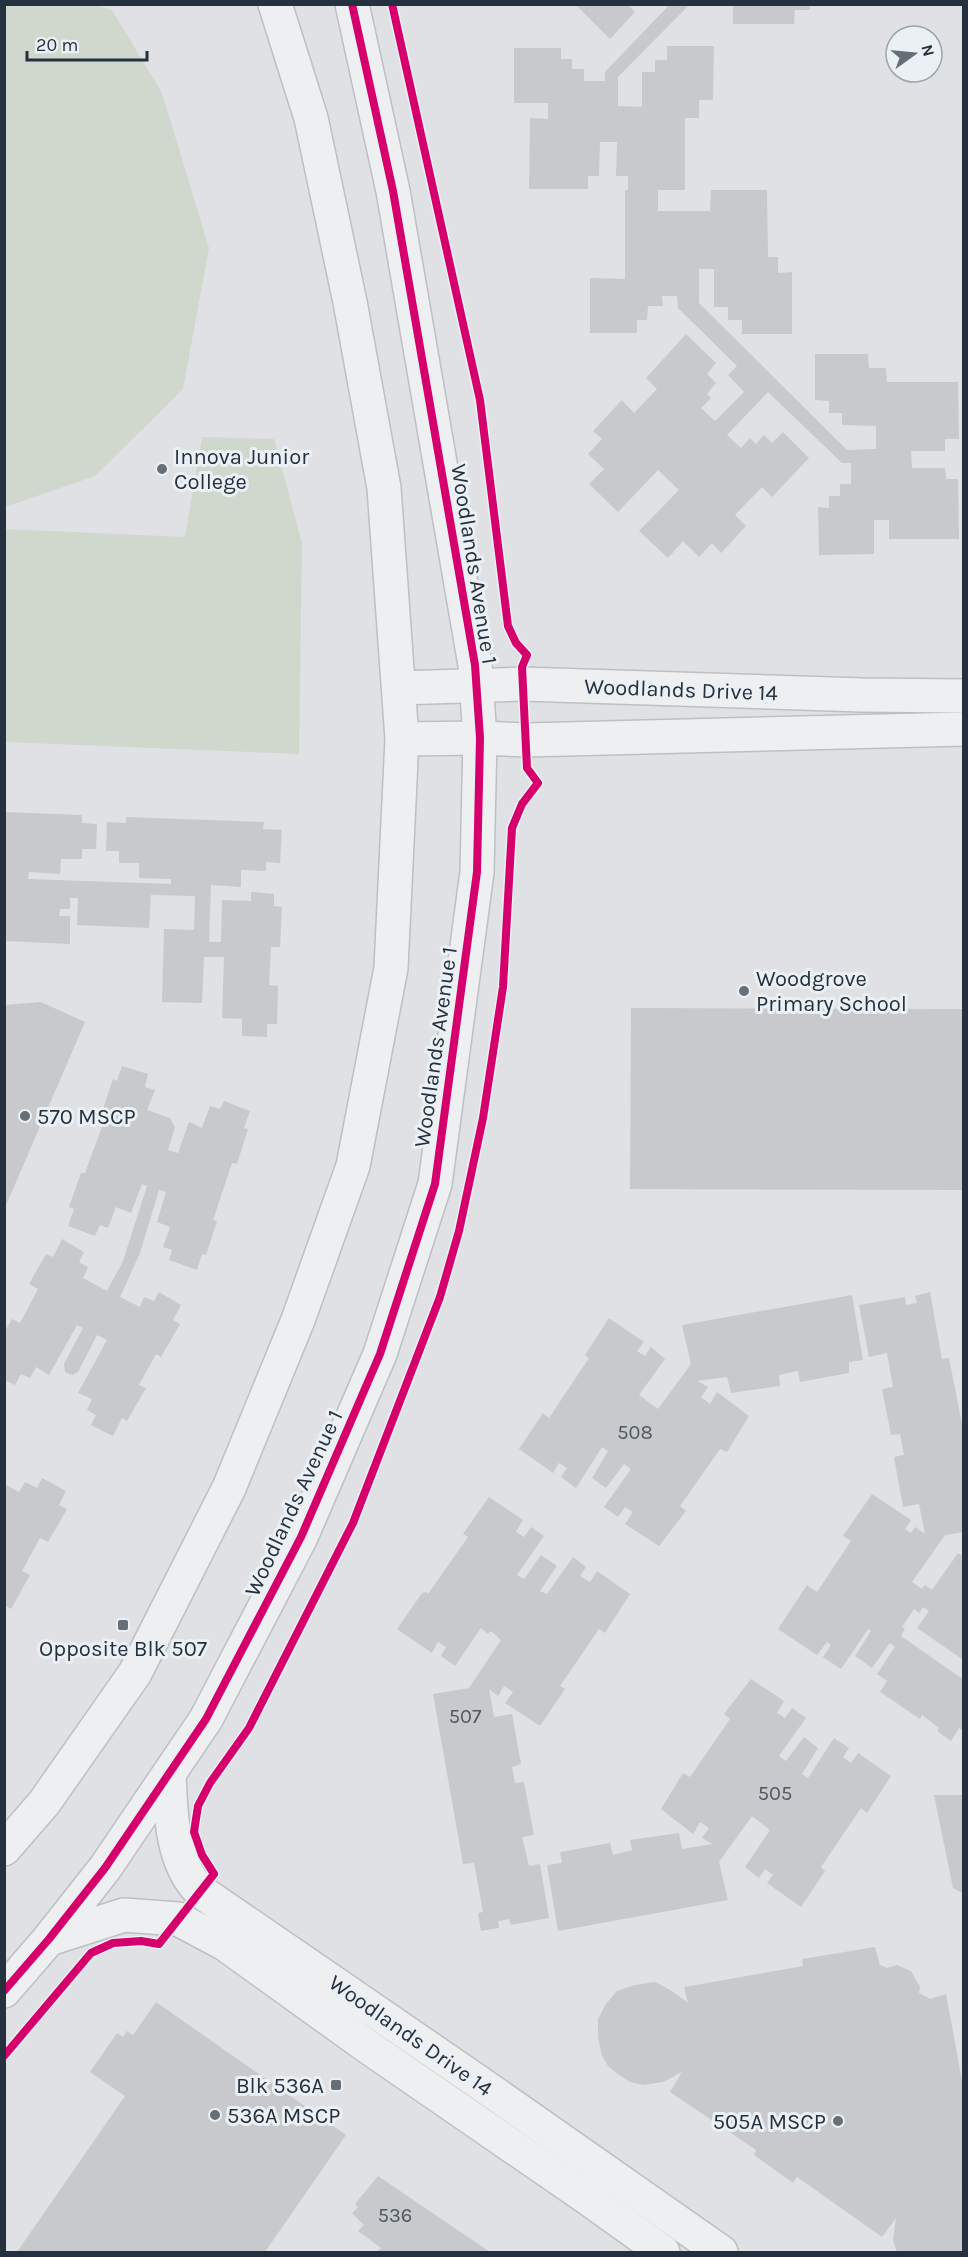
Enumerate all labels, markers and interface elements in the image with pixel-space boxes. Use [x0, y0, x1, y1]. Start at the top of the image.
scale bar [27, 24, 147, 62]
north arrow [884, 24, 944, 84]
text: 20 m [36, 34, 78, 56]
text: N [917, 42, 939, 58]
place label: Innova Junior College [174, 444, 309, 495]
marker: Innova Junior College [155, 462, 169, 476]
street label: Woodlands Avenue 1 [445, 462, 503, 666]
street label: Woodlands Drive 14 [584, 674, 778, 706]
street label: Woodlands Avenue 1 [409, 945, 463, 1149]
place label: Woodgrove Primary School [756, 966, 907, 1017]
marker: Woodgrove Primary School [737, 984, 751, 998]
place label: 570 MSCP [37, 1104, 136, 1130]
marker: 570 MSCP [18, 1109, 32, 1123]
street label: Woodlands Avenue 1 [239, 1406, 348, 1601]
house number: 508 [617, 1421, 653, 1444]
marker: Opposite Blk 507 [116, 1618, 130, 1632]
place label: Opposite Blk 507 [39, 1636, 207, 1662]
house number: 507 [449, 1705, 482, 1728]
house number: 505 [758, 1782, 792, 1805]
street label: Woodlands Drive 14 [324, 1970, 497, 2102]
place label: Blk 536A [236, 2073, 324, 2099]
marker: Blk 536A [329, 2078, 343, 2092]
place label: 536A MSCP [227, 2103, 340, 2129]
marker: 536A MSCP [208, 2108, 222, 2122]
place label: 505A MSCP [713, 2109, 826, 2135]
marker: 505A MSCP [831, 2114, 845, 2128]
house number: 536 [378, 2204, 412, 2227]

